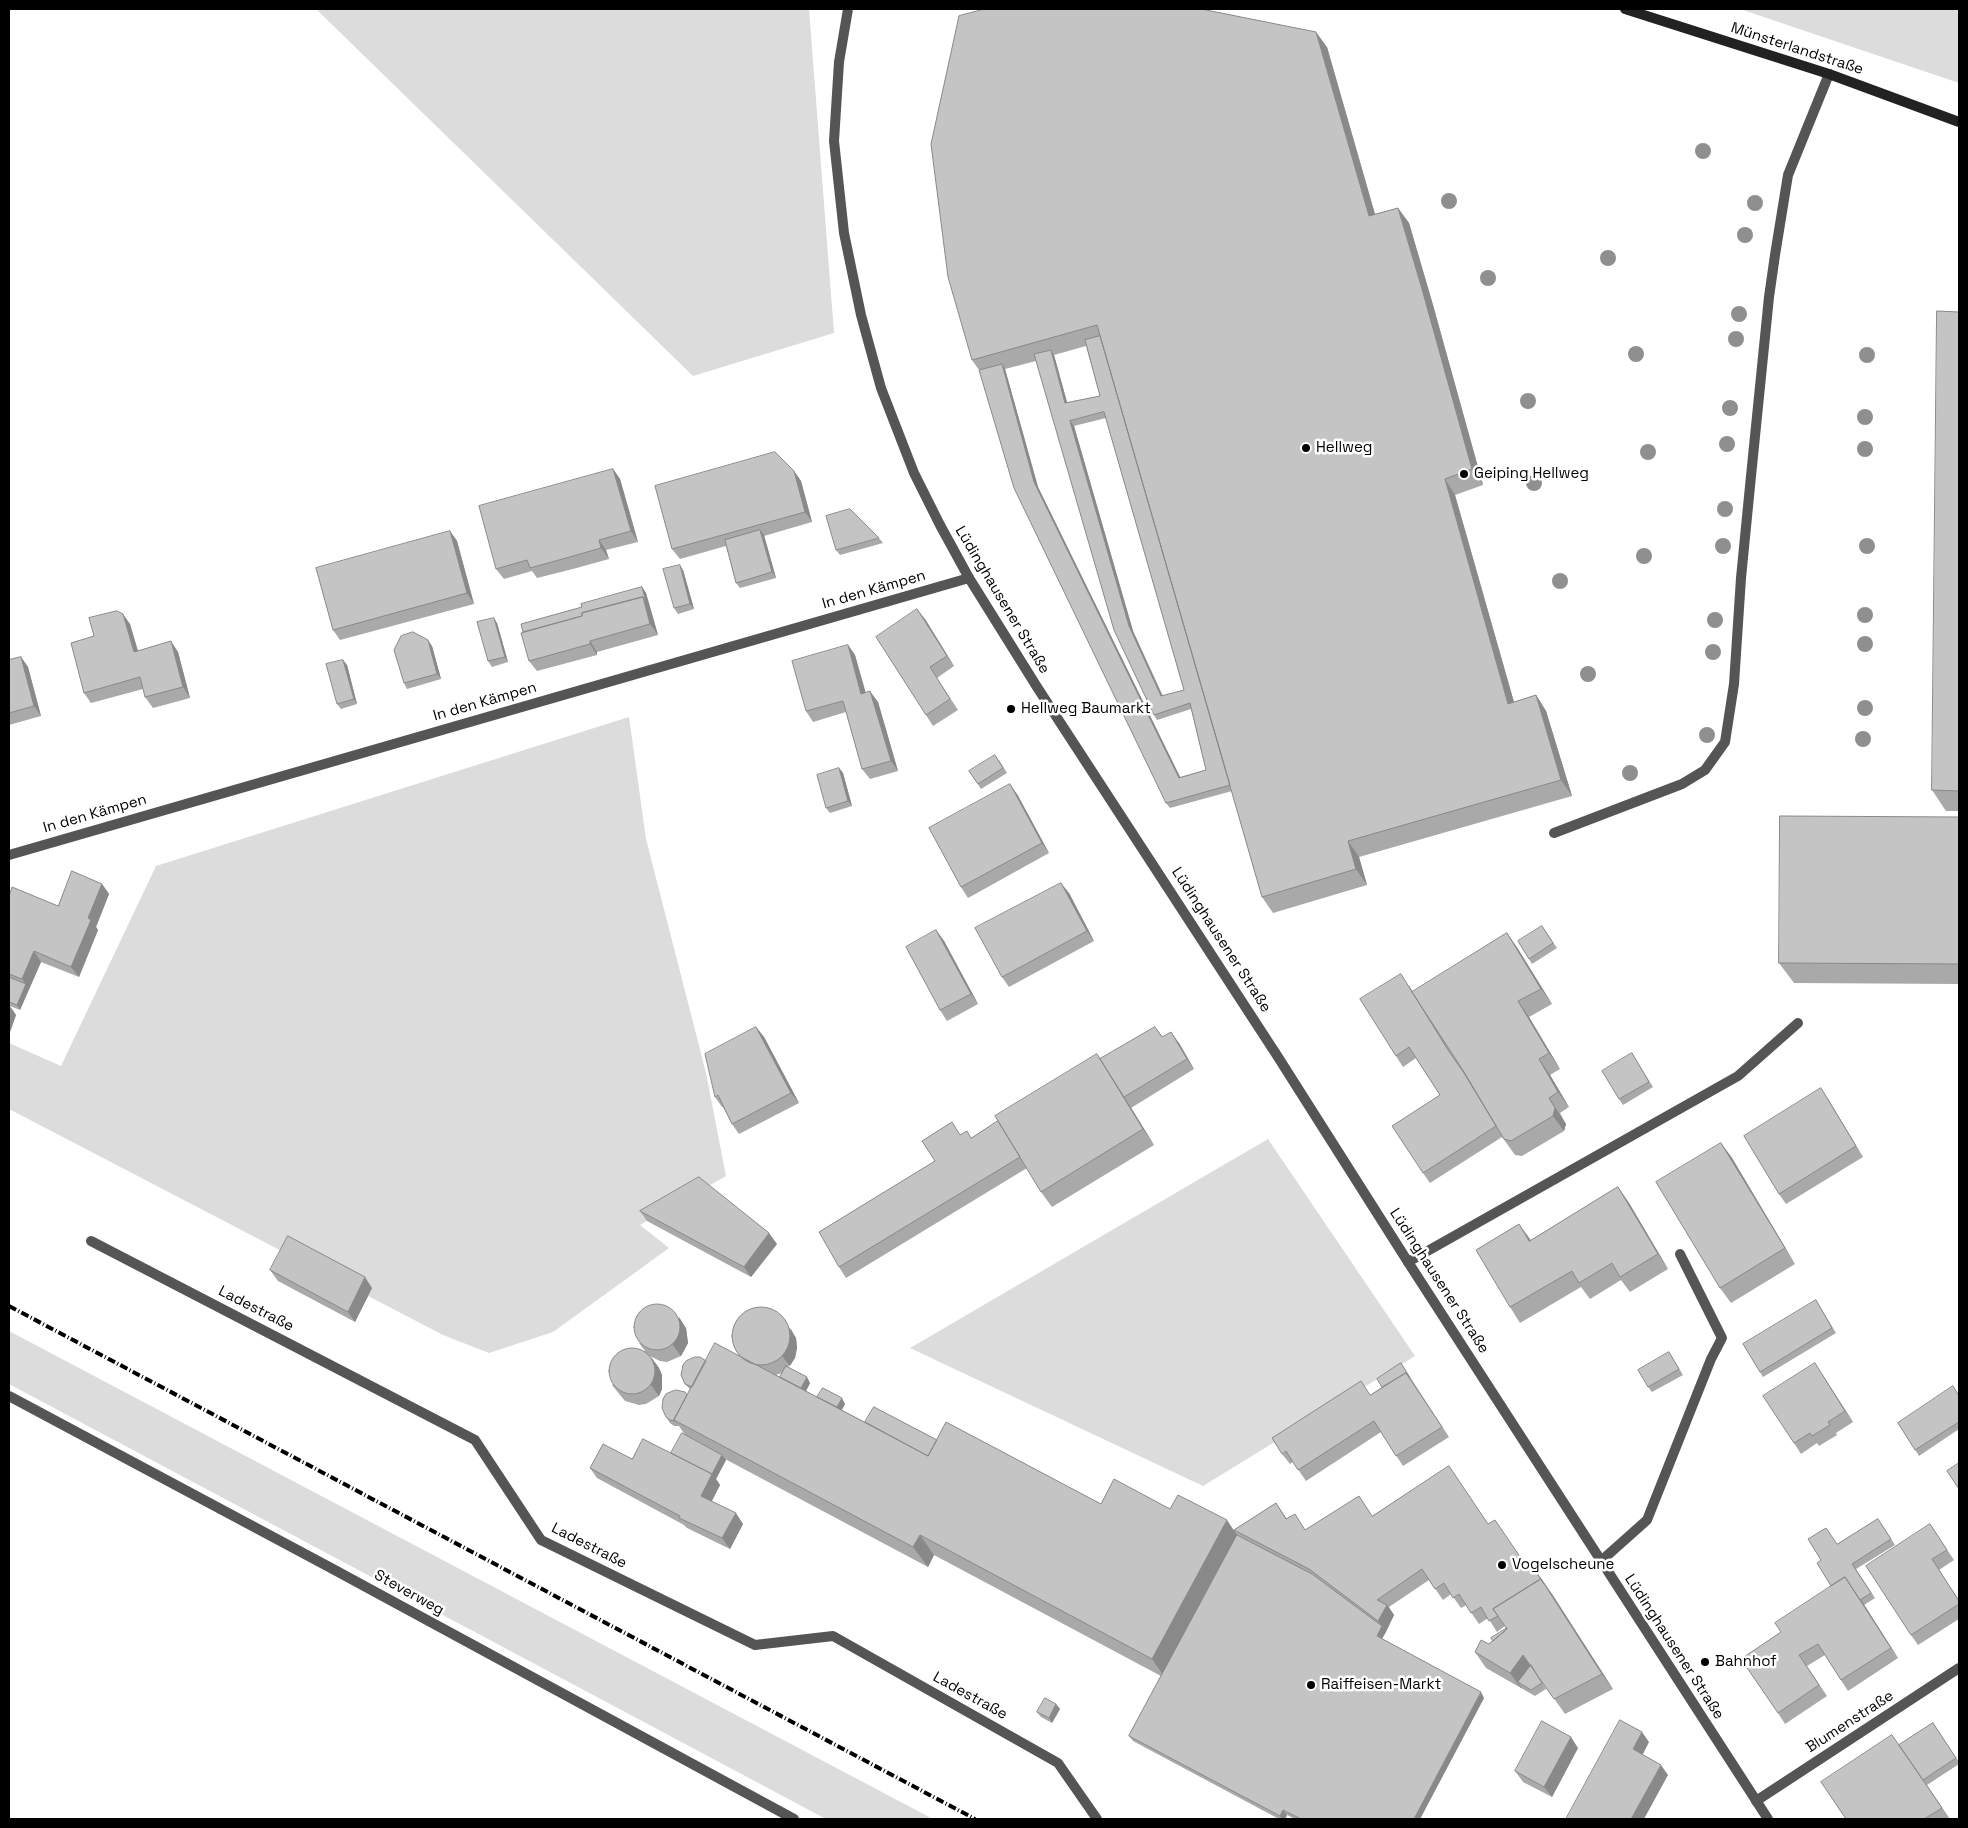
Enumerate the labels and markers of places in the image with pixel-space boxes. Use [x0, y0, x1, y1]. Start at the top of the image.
place label: Hellweg [1316, 439, 1372, 457]
marker: Hellweg [1300, 442, 1312, 454]
place label: Geiping Hellweg [1474, 465, 1589, 483]
marker: Geiping Hellweg [1458, 468, 1470, 480]
place label: Hellweg Baumarkt [1021, 700, 1151, 718]
marker: Hellweg Baumarkt [1005, 703, 1017, 715]
place label: Vogelscheune [1512, 1556, 1614, 1574]
marker: Vogelscheune [1496, 1559, 1508, 1571]
place label: Bahnhof [1715, 1653, 1777, 1671]
marker: Bahnhof [1699, 1656, 1711, 1668]
place label: Raiffeisen-Markt [1321, 1676, 1441, 1694]
marker: Raiffeisen-Markt [1305, 1679, 1317, 1691]

